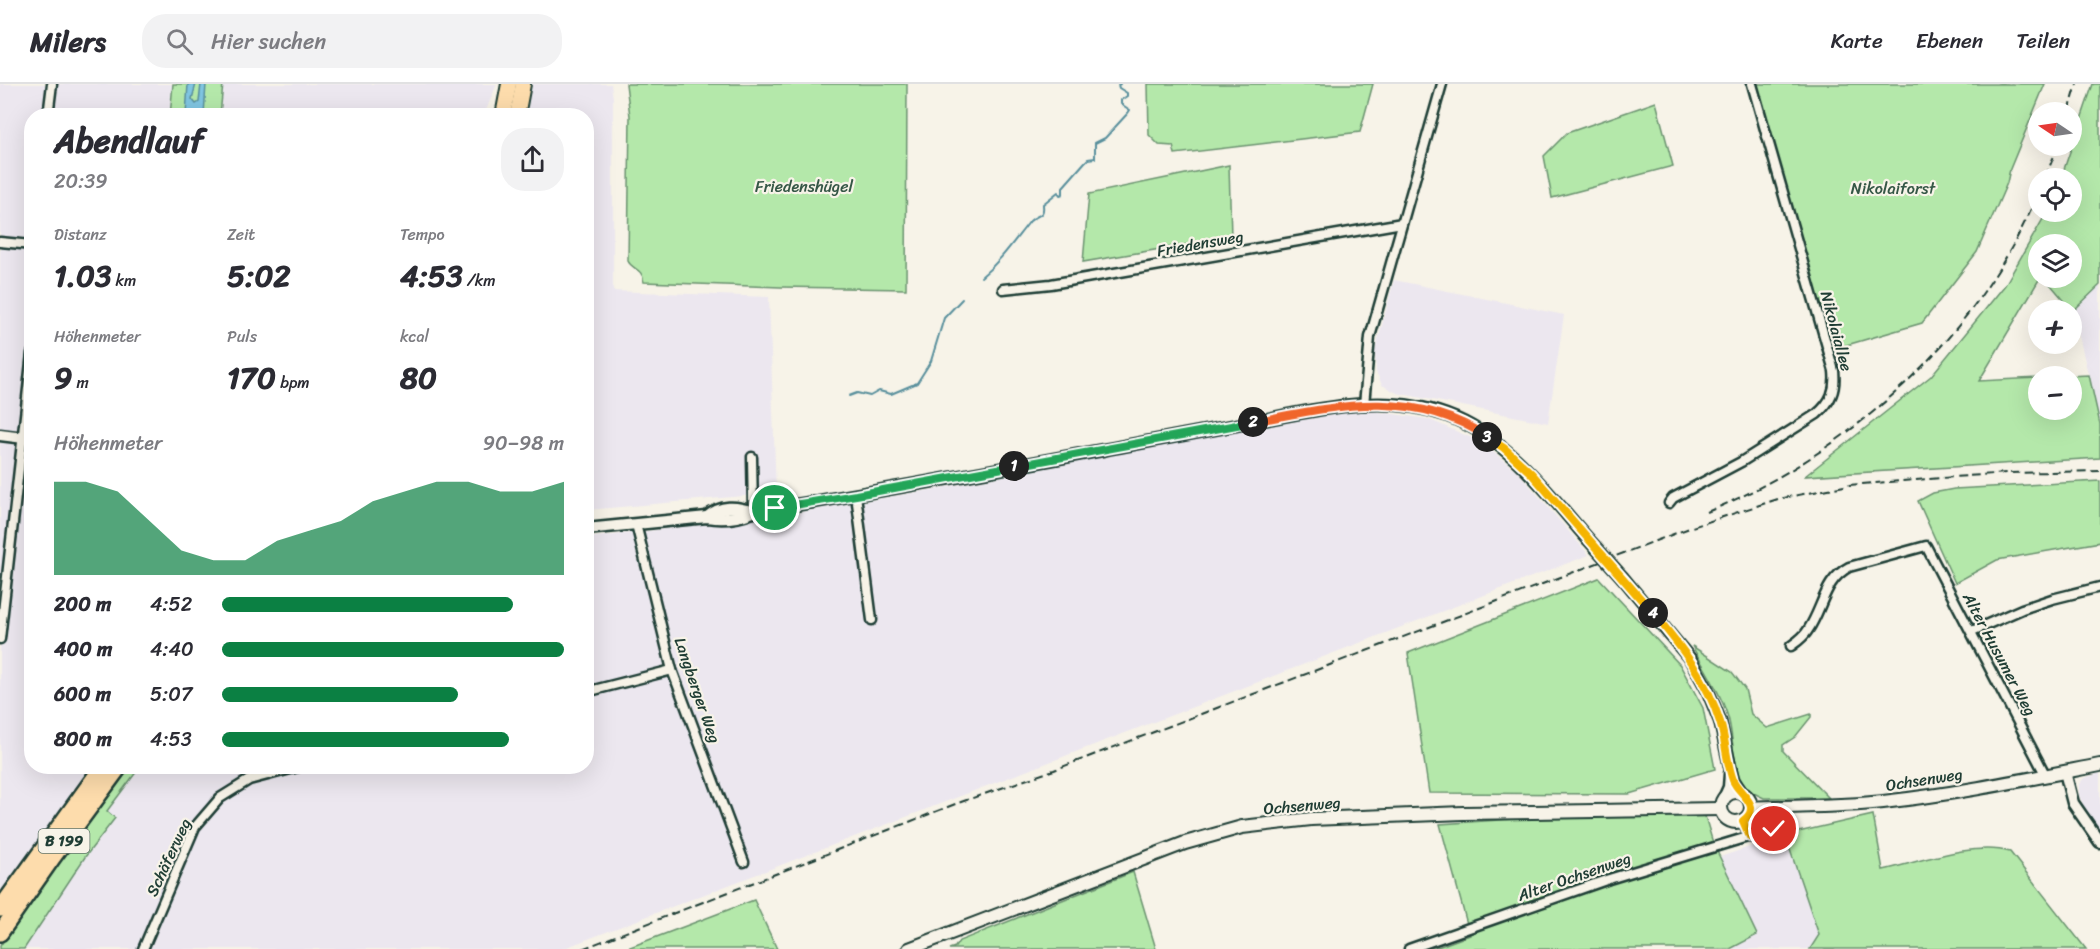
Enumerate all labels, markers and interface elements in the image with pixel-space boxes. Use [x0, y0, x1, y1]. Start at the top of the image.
search box [142, 14, 562, 68]
text: Milers [30, 17, 106, 66]
text: Hier suchen [211, 22, 326, 61]
text: Karte [1831, 22, 1883, 60]
text: Ebenen [1916, 22, 1983, 60]
text: Teilen [2016, 22, 2070, 60]
icon: search [163, 25, 196, 58]
north arrow [2028, 102, 2082, 156]
map controls [2028, 102, 2082, 420]
text: Abendlauf [54, 112, 204, 170]
button: share [501, 128, 564, 191]
text: 20:39 [54, 164, 107, 199]
button: locate [2028, 168, 2082, 222]
park label: Friedenshügel [755, 172, 853, 201]
park label: Nikolaiforst [1851, 174, 1936, 203]
text: Distanz [54, 220, 107, 249]
text: Zeit [227, 220, 255, 249]
text: Tempo [400, 220, 445, 249]
street label: Friedensweg [1154, 222, 1246, 265]
button: layers [2028, 234, 2082, 288]
text: 1.03 [54, 249, 111, 303]
text: 5:02 [227, 249, 291, 303]
text: 4:53 [400, 249, 463, 303]
text: km [111, 266, 136, 295]
text: /km [463, 266, 496, 295]
street label: Nikolaiallee [1812, 288, 1861, 375]
button: + [2028, 300, 2082, 354]
text: Höhenmeter [54, 322, 140, 351]
text: Puls [227, 322, 257, 351]
text: kcal [400, 322, 429, 351]
text: 9 [54, 351, 72, 405]
text: 170 [227, 351, 276, 405]
text: 80 [400, 351, 437, 405]
button: − [2028, 366, 2082, 420]
text: m [72, 368, 89, 397]
text: bpm [276, 368, 310, 397]
pin: 2 [1238, 407, 1268, 437]
text: 2 [1248, 407, 1258, 436]
pin: 3 [1472, 422, 1502, 452]
text: 3 [1483, 422, 1491, 451]
text: Höhenmeter [54, 426, 162, 461]
text: 90–98 m [483, 426, 564, 461]
pin: 1 [999, 451, 1029, 481]
text: 1 [1011, 451, 1017, 480]
pin [749, 482, 800, 533]
icon: arrive [758, 491, 791, 524]
street label: Alter Husumer Weg [1954, 586, 2044, 721]
text: 200 m [54, 587, 111, 622]
text: 4:52 [150, 587, 192, 622]
pin: 4 [1638, 598, 1668, 628]
text: 4 [1648, 598, 1658, 627]
text: 400 m [54, 632, 112, 667]
text: 4:40 [150, 632, 194, 667]
street label: Langberger Weg [666, 633, 729, 747]
text: 600 m [54, 677, 111, 712]
text: 5:07 [150, 677, 192, 712]
text: 800 m [54, 722, 112, 757]
text: 4:53 [150, 722, 192, 757]
street label: Ochsenweg [1884, 759, 1965, 800]
street label: Ochsenweg [1262, 788, 1342, 823]
pin [1748, 803, 1799, 854]
icon: check [1757, 812, 1790, 845]
street label: Schäferweg [138, 813, 199, 901]
road number: B 199 [38, 829, 90, 853]
street label: Alter Ochsenweg [1512, 843, 1635, 910]

